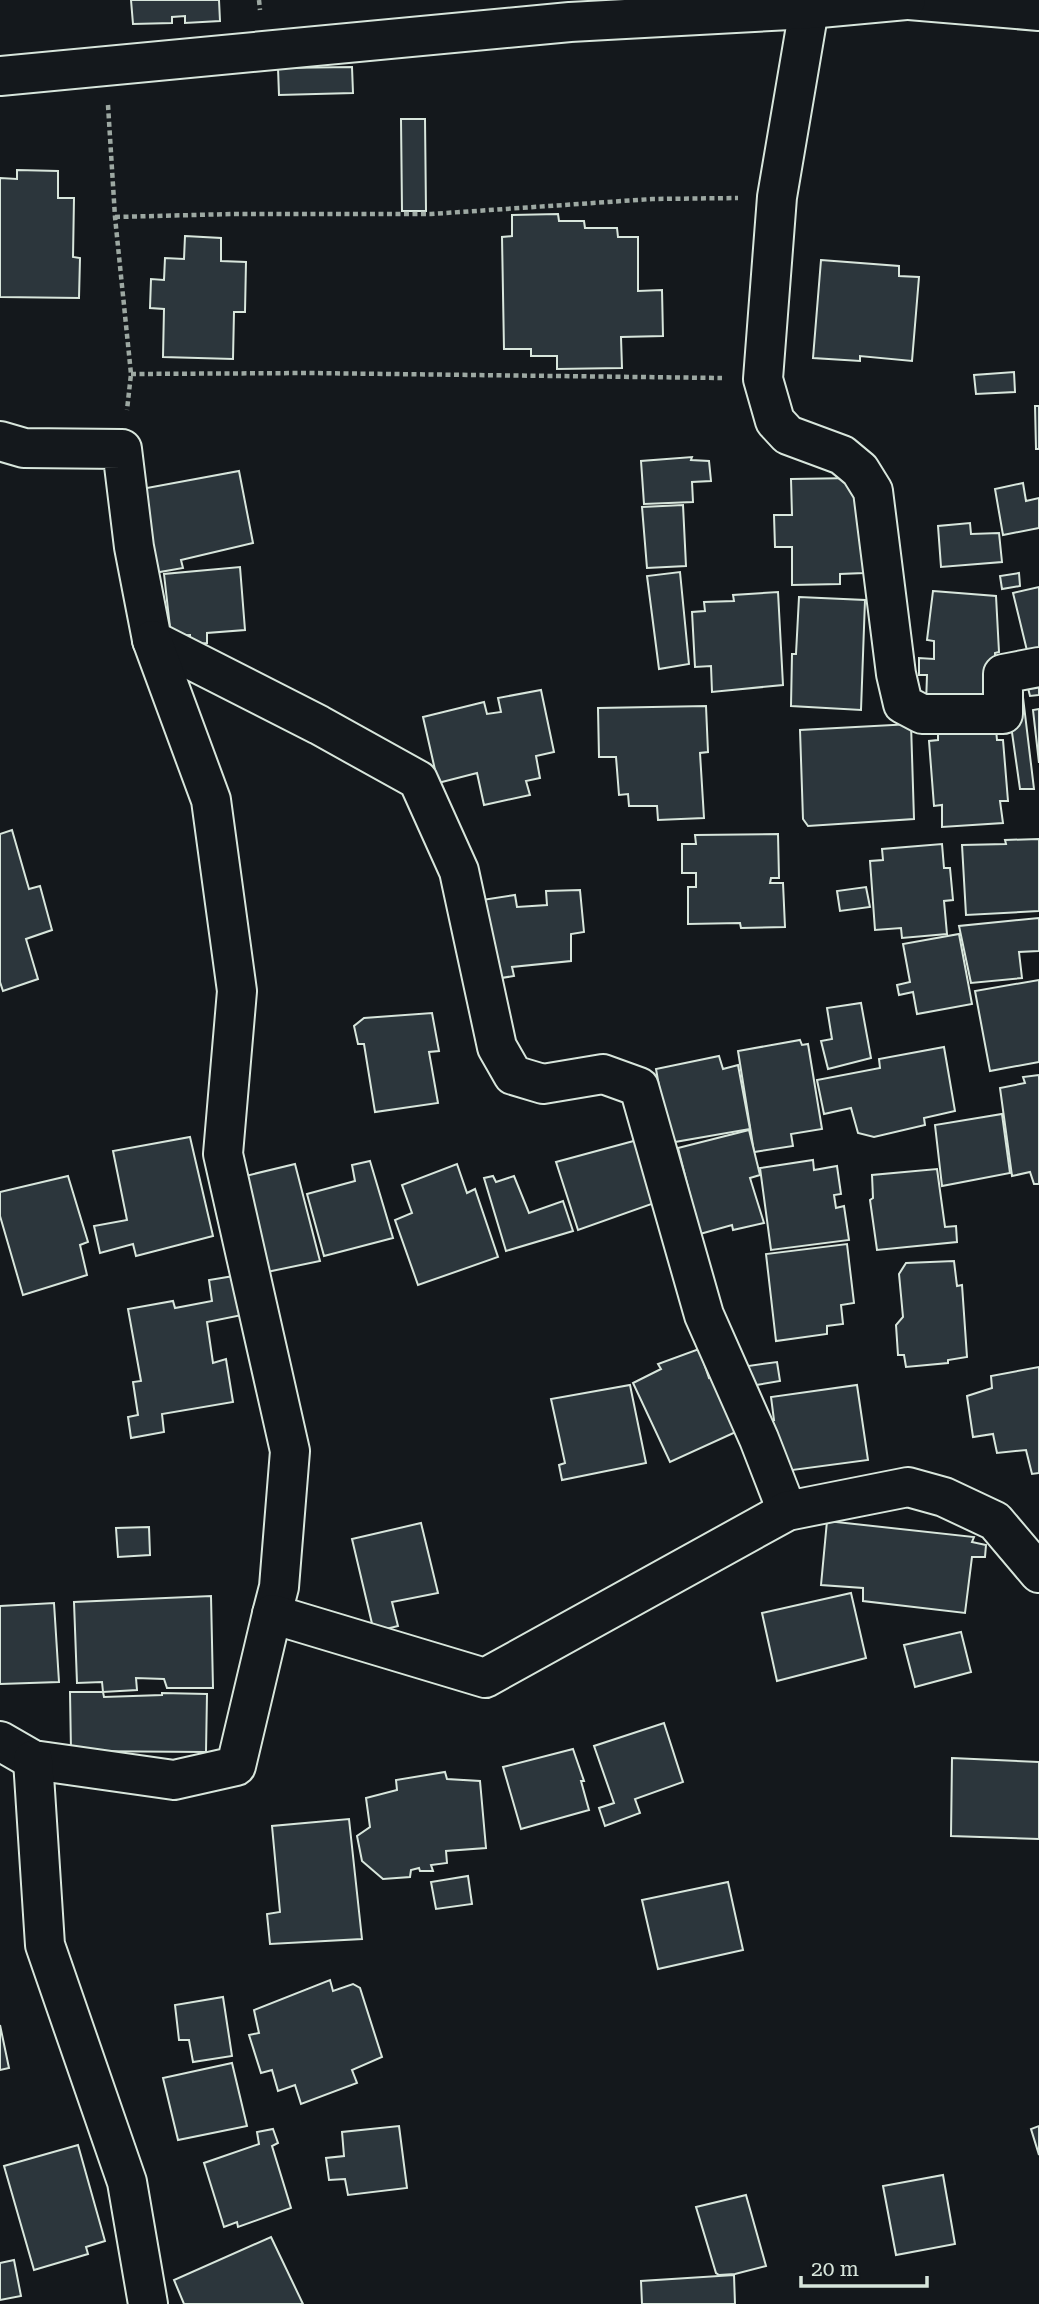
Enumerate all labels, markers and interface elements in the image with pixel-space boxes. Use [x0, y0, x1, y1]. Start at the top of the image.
scale bar [801, 2244, 927, 2288]
text: 20 m [811, 2257, 859, 2281]

